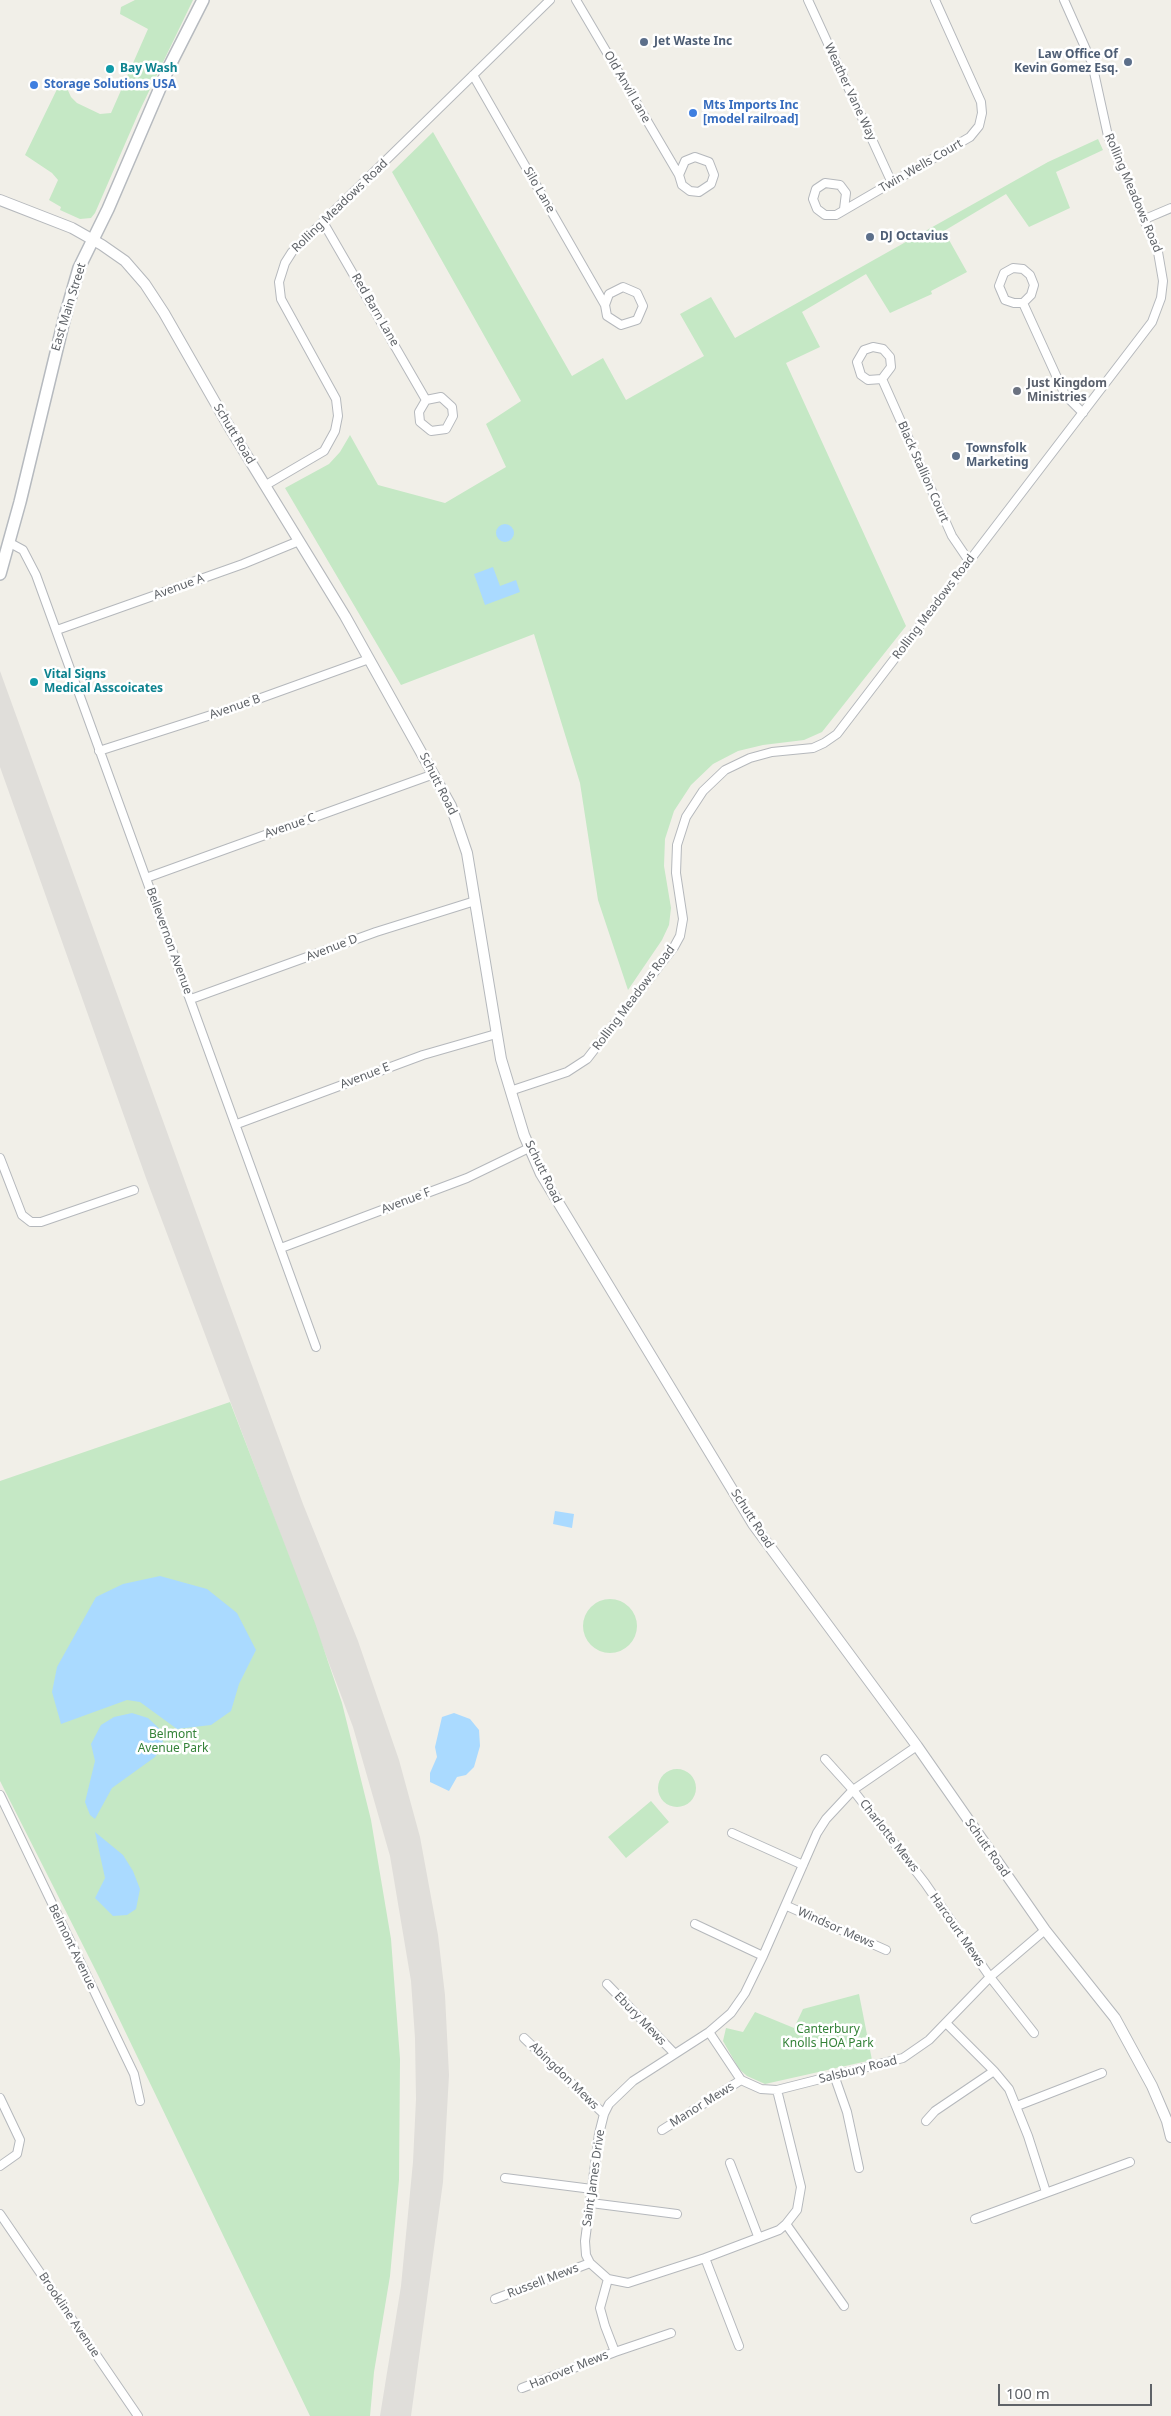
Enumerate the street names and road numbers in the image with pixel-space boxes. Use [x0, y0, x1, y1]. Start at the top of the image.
street label: Weather Vane Way [821, 41, 879, 143]
street label: Old Anvil Lane [601, 48, 653, 126]
street label: Rolling Meadows Road [1101, 131, 1165, 255]
street label: Twin Wells Court [877, 136, 965, 196]
street label: Rolling Meadows Road [289, 156, 391, 256]
street label: Silo Lane [520, 165, 558, 215]
street label: East Main Street [49, 261, 89, 353]
street label: Red Barn Lane [348, 271, 402, 349]
street label: Schutt Road [210, 401, 258, 467]
street label: Black Stallion Court [894, 419, 952, 525]
street label: Rolling Meadows Road [890, 552, 978, 662]
street label: Avenue A [152, 571, 206, 603]
street label: Avenue B [208, 692, 262, 722]
street label: Schutt Road [416, 751, 460, 817]
street label: Avenue C [263, 811, 317, 841]
street label: Bellevernon Avenue [143, 886, 195, 996]
street label: Avenue D [304, 932, 360, 964]
street label: Rolling Meadows Road [590, 943, 678, 1053]
street label: Avenue E [338, 1060, 392, 1092]
street label: Schutt Road [522, 1138, 564, 1206]
street label: Avenue F [379, 1185, 433, 1217]
street label: Schutt Road [727, 1487, 777, 1551]
street label: Charlotte Mews [856, 1797, 922, 1875]
street label: Schutt Road [962, 1816, 1012, 1880]
street label: Harcourt Mews [927, 1891, 987, 1969]
street label: Belmont Avenue [45, 1902, 99, 1992]
street label: Windsor Mews [795, 1905, 877, 1951]
street label: Ebury Mews [611, 1989, 669, 2049]
street label: Abingdon Mews [526, 2039, 602, 2113]
street label: Salsbury Road [817, 2053, 899, 2087]
street label: Manor Mews [667, 2080, 737, 2130]
street label: Saint James Drive [580, 2129, 608, 2227]
street label: Russell Mews [505, 2261, 581, 2301]
street label: Brookline Avenue [35, 2270, 103, 2360]
street label: Hanover Mews [528, 2348, 610, 2392]

